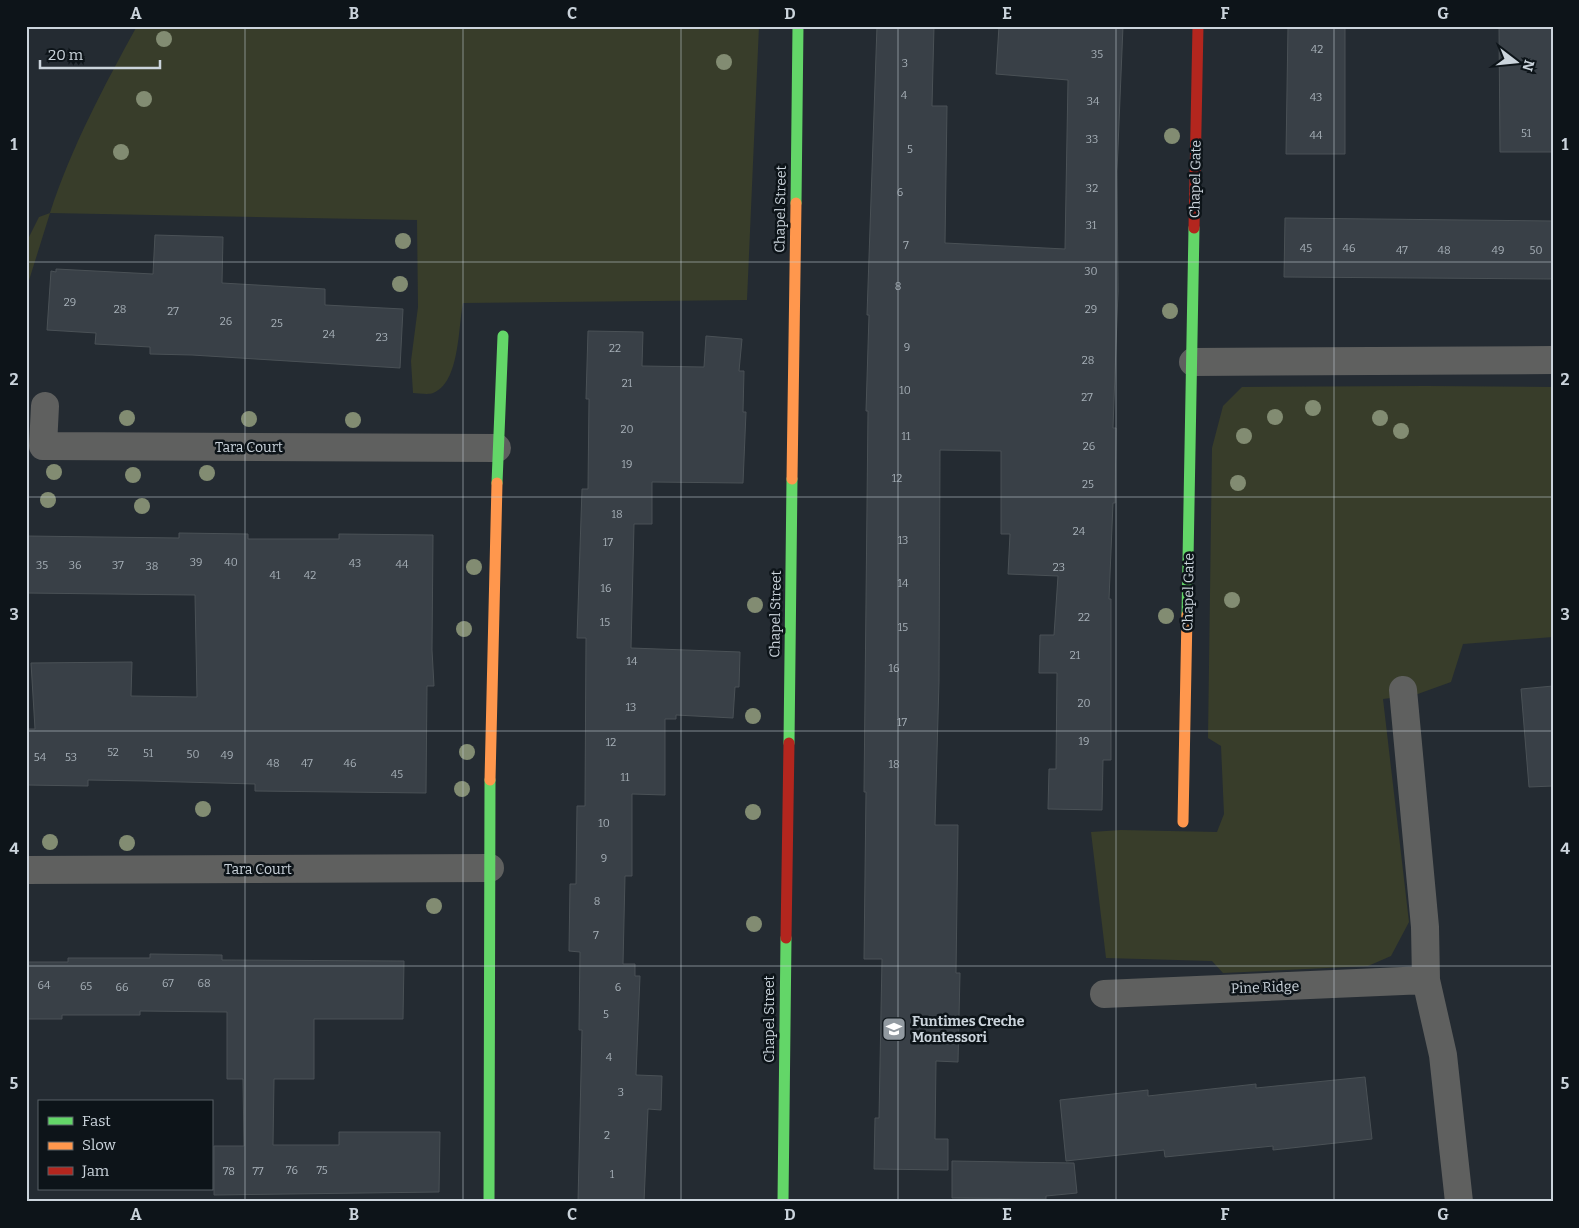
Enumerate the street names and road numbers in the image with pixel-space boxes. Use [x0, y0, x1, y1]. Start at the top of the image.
street label: Chapel Gate [1186, 140, 1205, 218]
street label: Chapel Street [771, 165, 790, 253]
street label: Tara Court [215, 439, 283, 456]
street label: Chapel Gate [1179, 553, 1198, 631]
street label: Chapel Street [766, 570, 785, 658]
street label: Tara Court [224, 861, 292, 878]
street label: Chapel Street [761, 975, 778, 1063]
street label: Pine Ridge [1230, 978, 1300, 997]

